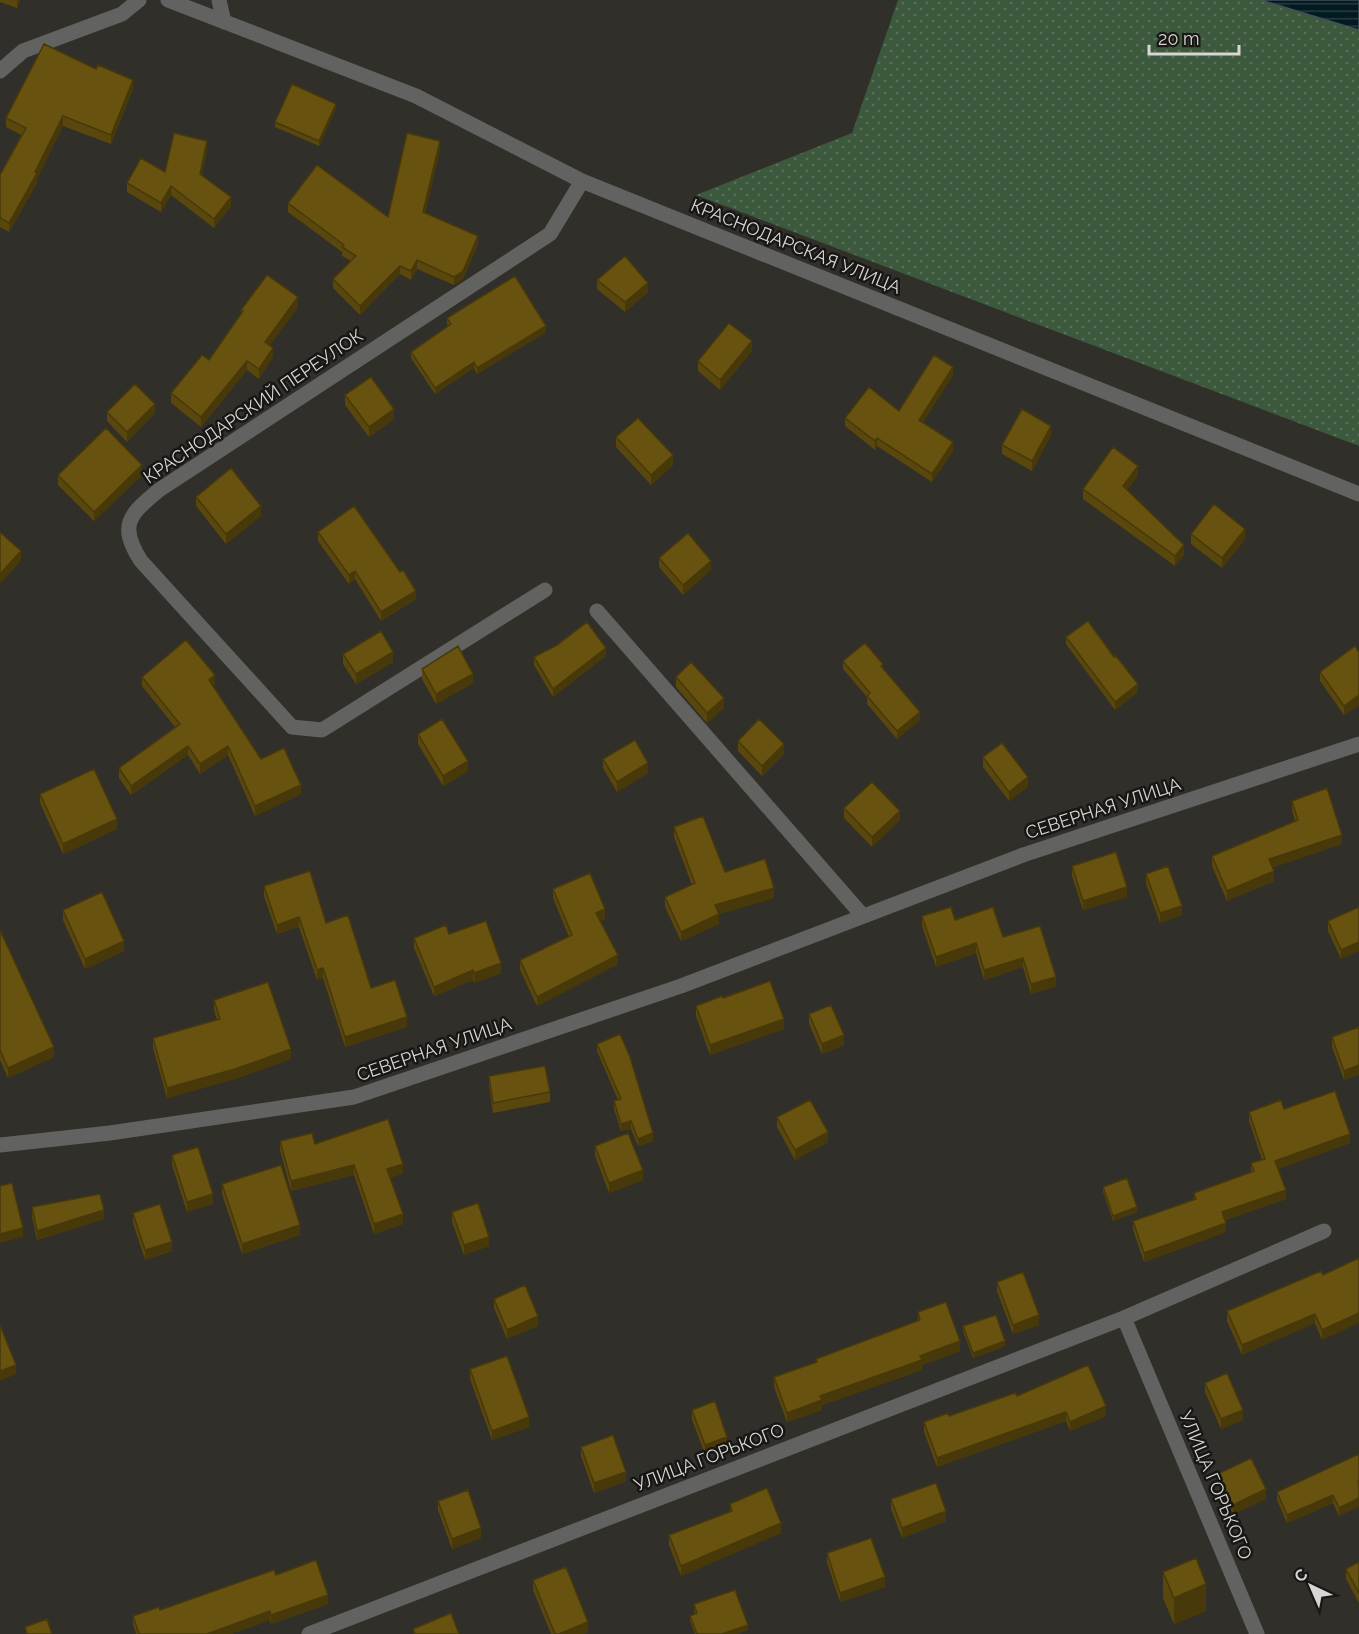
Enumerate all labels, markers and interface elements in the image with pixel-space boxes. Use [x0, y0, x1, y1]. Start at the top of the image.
scale bar [1149, 18, 1239, 56]
text: 20 m [1158, 28, 1200, 49]
street label: КРАСНОДАРСКАЯ УЛИЦА [688, 194, 904, 298]
street label: КРАСНОДАРСКИЙ ПЕРЕУЛОК [139, 325, 367, 487]
street label: СЕВЕРНАЯ УЛИЦА [1023, 773, 1183, 843]
street label: СЕВЕРНАЯ УЛИЦА [354, 1013, 514, 1085]
street label: УЛИЦА ГОРЬКОГО [1175, 1408, 1257, 1562]
street label: УЛИЦА ГОРЬКОГО [631, 1419, 787, 1495]
north arrow [1281, 1556, 1341, 1616]
text: С [1290, 1565, 1311, 1586]

